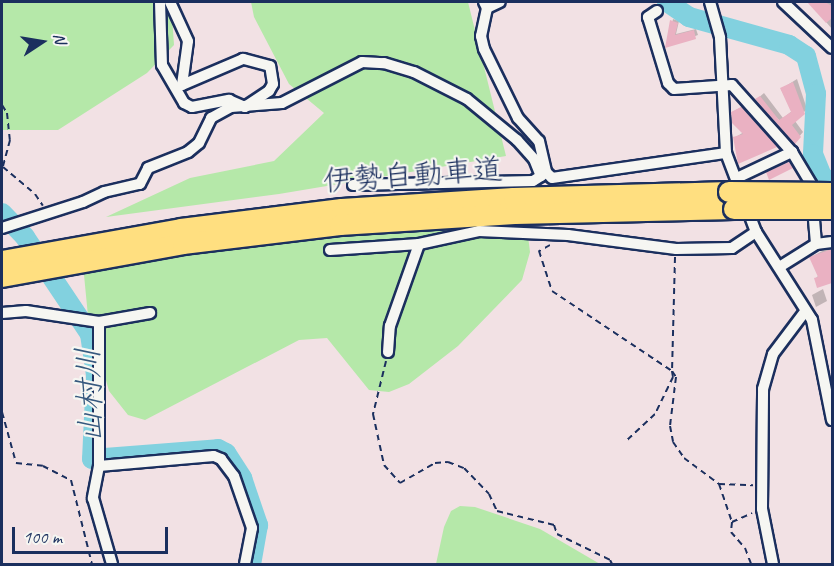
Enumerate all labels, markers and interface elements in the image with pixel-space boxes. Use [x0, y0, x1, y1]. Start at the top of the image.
north arrow [12, 12, 72, 72]
text: N [49, 31, 70, 45]
street label: 伊勢自動車道 [322, 151, 504, 199]
water label: 山村川 [69, 346, 111, 444]
scale bar [15, 515, 171, 553]
text: 100 m [23, 526, 62, 548]

